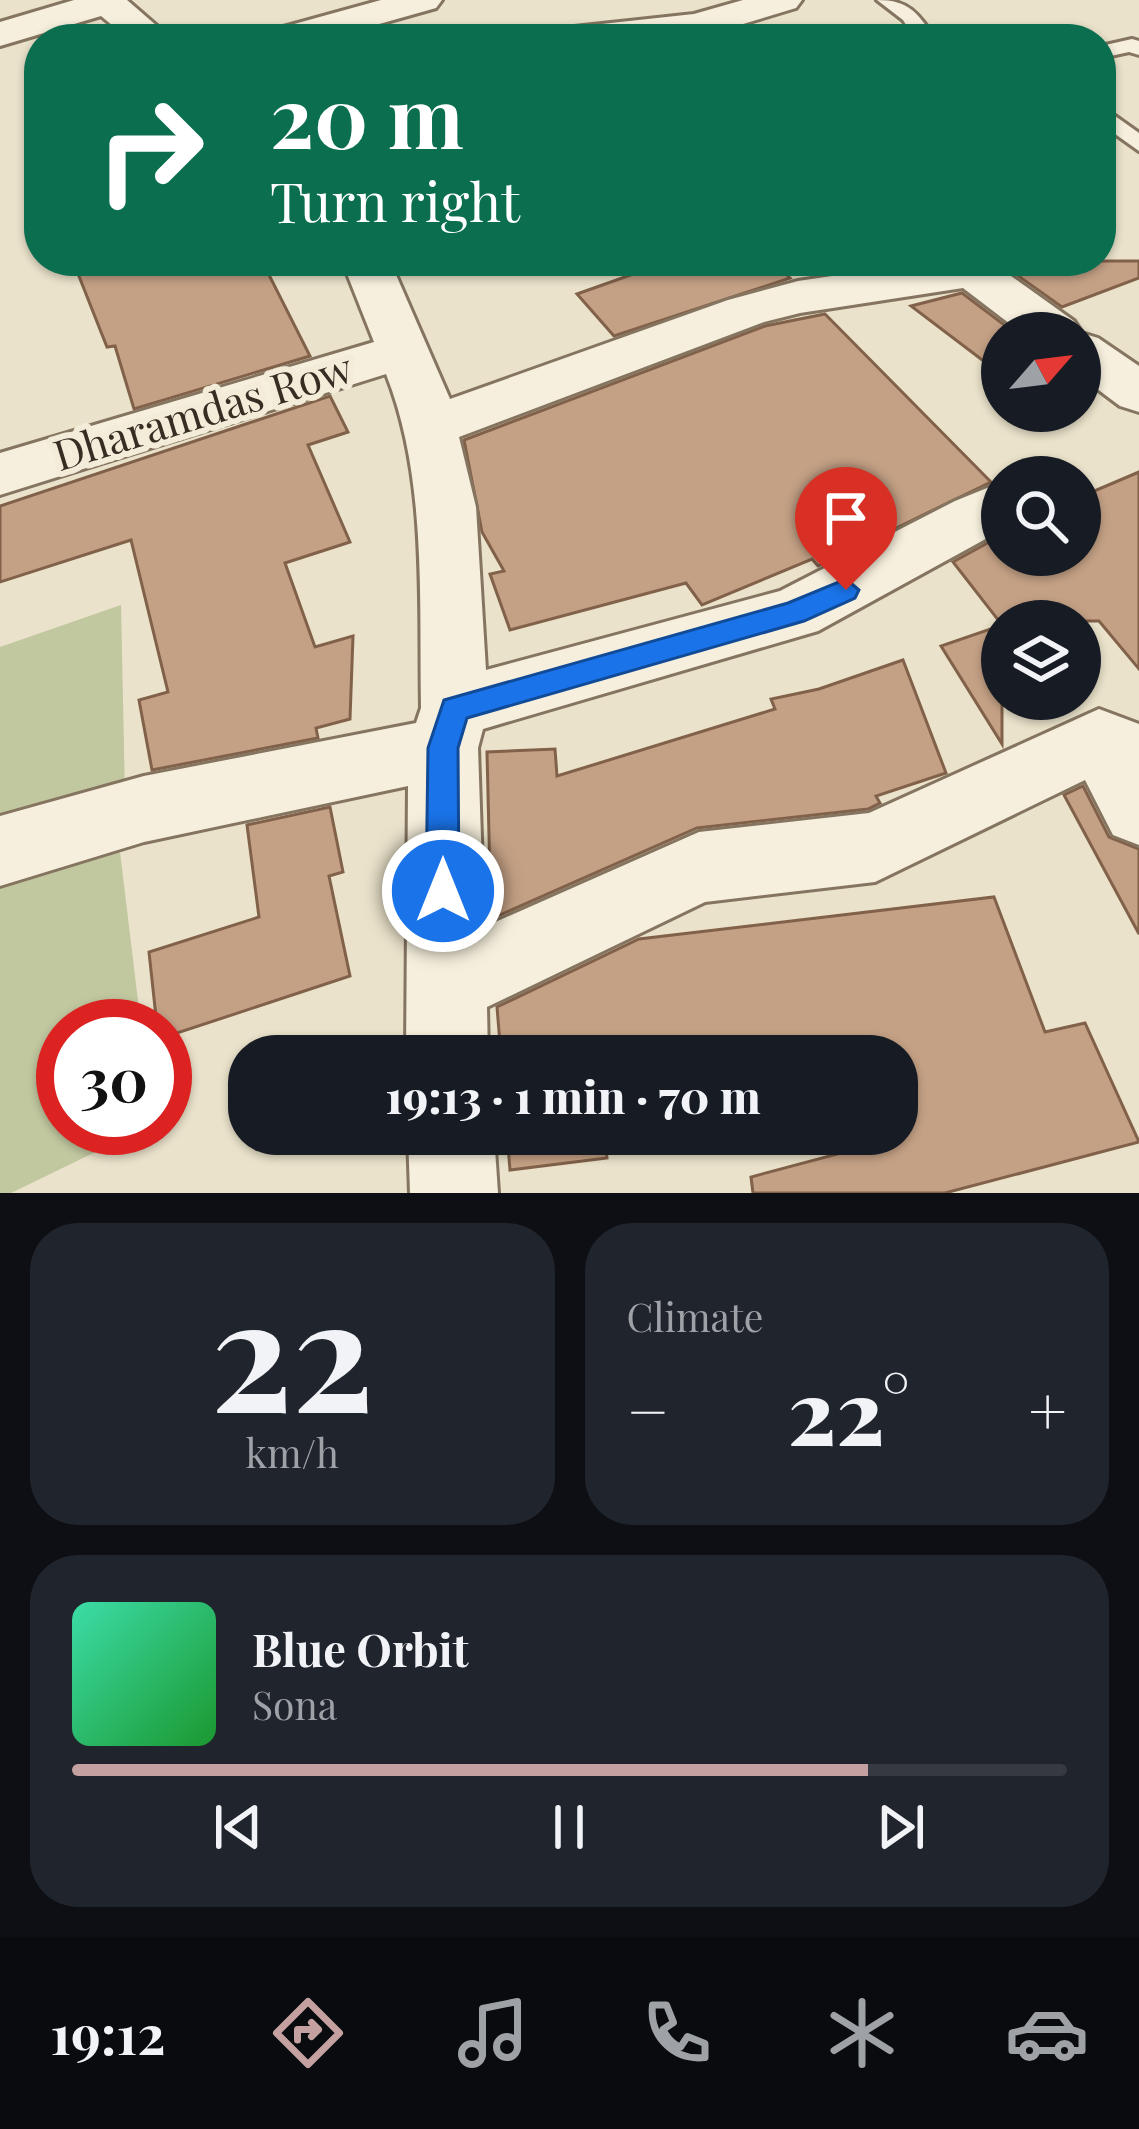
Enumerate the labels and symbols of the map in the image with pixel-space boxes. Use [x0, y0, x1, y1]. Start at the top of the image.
north arrow [981, 312, 1101, 432]
street label: Dharamdas Row [46, 338, 359, 482]
pin [795, 467, 897, 590]
position arrow [380, 828, 506, 954]
speed limit sign: 30 [36, 999, 192, 1155]

